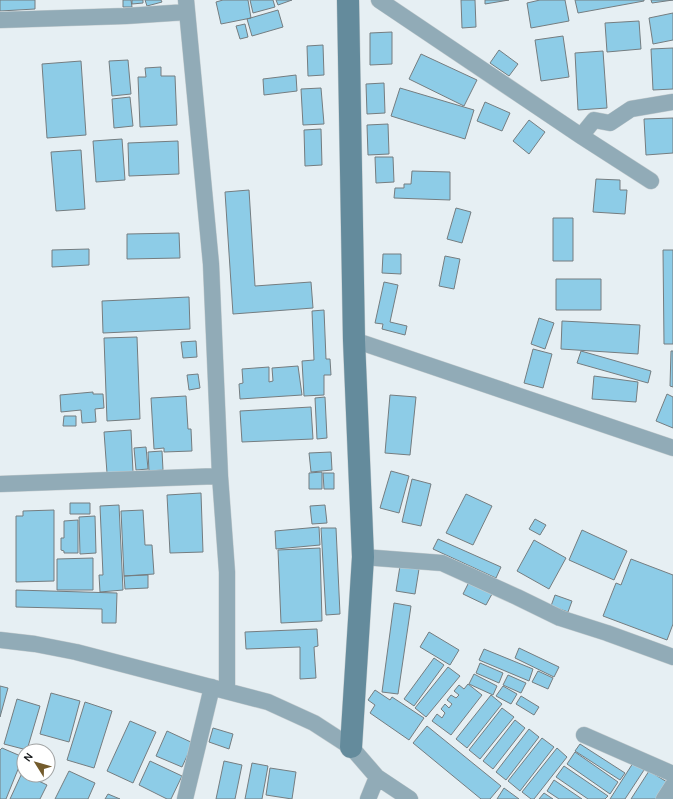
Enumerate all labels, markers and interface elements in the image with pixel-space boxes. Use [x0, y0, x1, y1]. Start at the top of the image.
north arrow [16, 743, 56, 783]
text: N [21, 750, 36, 764]

